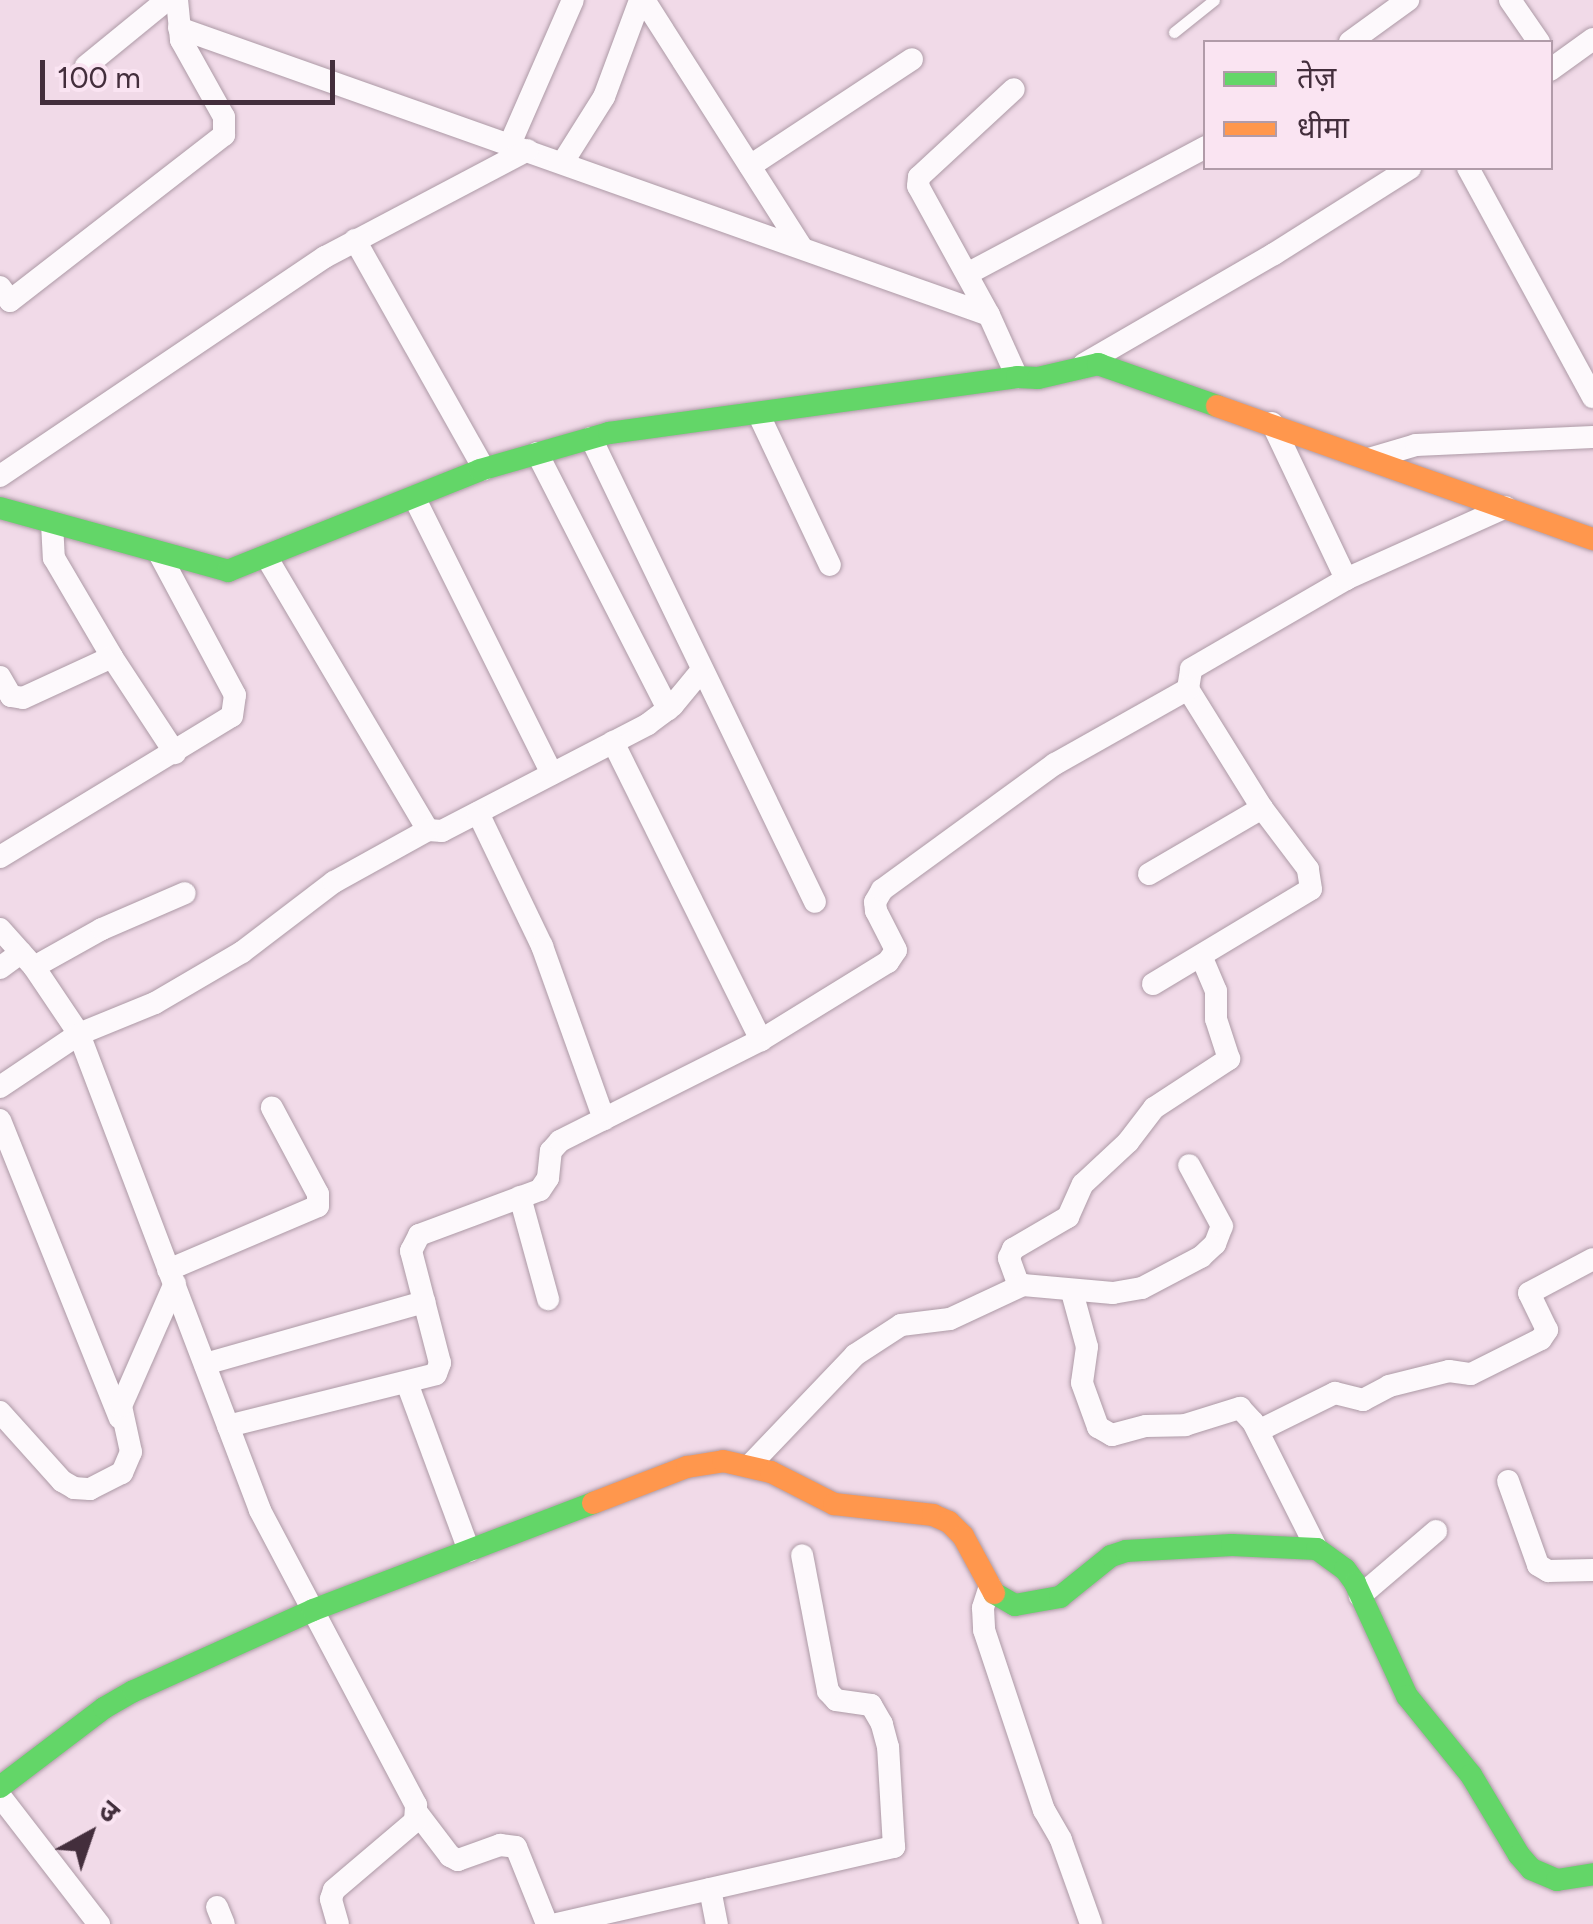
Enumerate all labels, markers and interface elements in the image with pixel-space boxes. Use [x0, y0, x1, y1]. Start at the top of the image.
scale bar [45, 40, 340, 102]
legend [1203, 40, 1553, 170]
text: 100 m [57, 59, 141, 96]
text: तेज़ [1297, 59, 1336, 96]
text: धीमा [1297, 109, 1349, 146]
north arrow [40, 1784, 140, 1884]
text: उ [92, 1793, 126, 1829]

